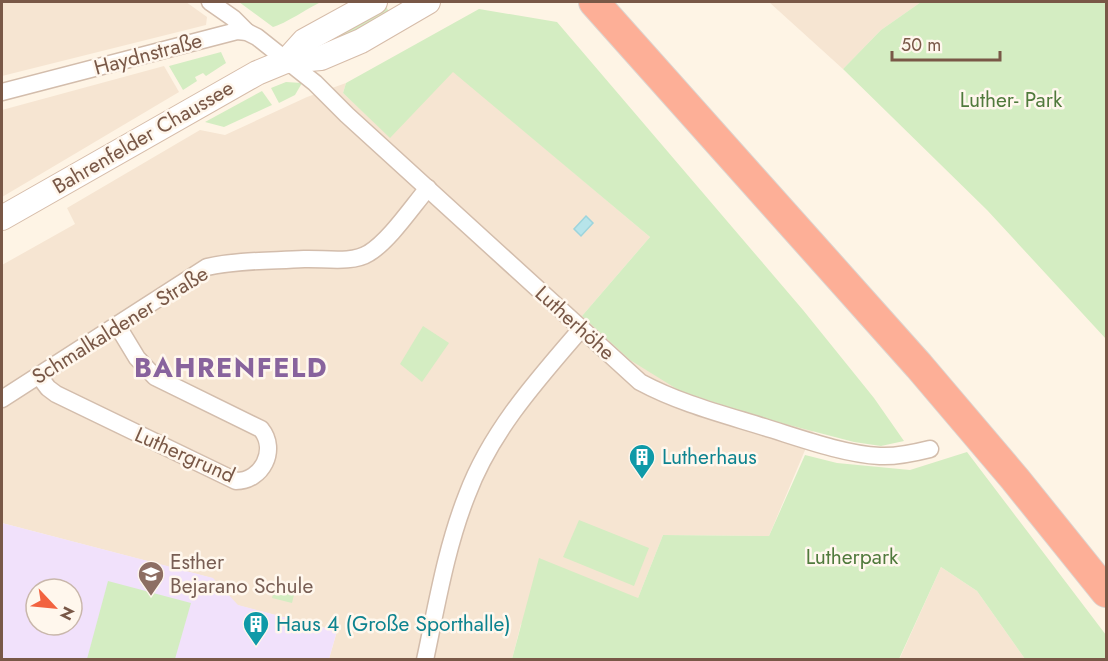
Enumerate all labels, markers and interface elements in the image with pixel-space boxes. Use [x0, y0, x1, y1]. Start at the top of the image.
scale bar [892, 24, 1000, 62]
street label: Haydnstraße [91, 25, 206, 83]
text: 50 m [901, 32, 941, 58]
street label: Bahrenfelder Chaussee [47, 73, 239, 201]
park label: Luther- Park [960, 85, 1063, 115]
street label: Schmalkaldener Straße [26, 258, 214, 391]
street label: Lutherhöhe [528, 279, 622, 367]
district label: BAHRENFELD [134, 348, 328, 387]
street label: Luthergrund [130, 420, 240, 490]
building icon: Lutherhaus [627, 442, 657, 480]
place label: Lutherhaus [662, 442, 757, 472]
park label: Lutherpark [806, 542, 899, 572]
place label: Esther Bejarano Schule [170, 547, 313, 601]
school or university icon: Esther Bejarano Schule [136, 559, 166, 597]
north arrow [24, 577, 84, 637]
text: N [54, 603, 80, 624]
building icon: Haus 4 (Große Sporthalle) [241, 609, 271, 647]
place label: Haus 4 (Große Sporthalle) [276, 609, 511, 639]

